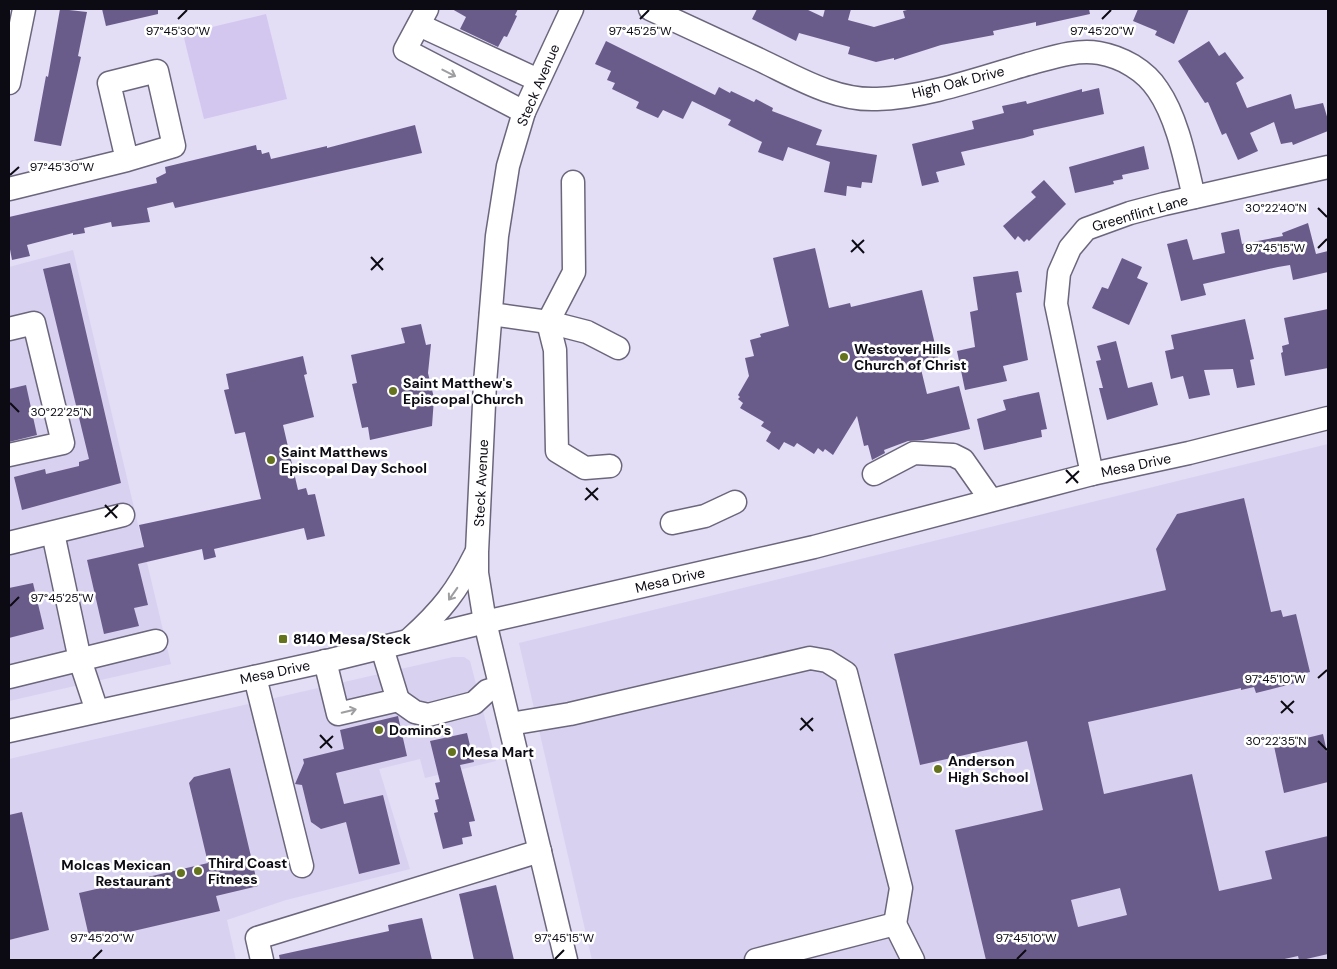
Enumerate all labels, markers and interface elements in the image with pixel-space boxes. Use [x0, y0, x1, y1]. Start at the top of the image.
text: 97°45'30"W [146, 23, 211, 39]
text: 97°45'25"W [608, 23, 672, 39]
text: 97°45'20"W [1070, 23, 1134, 39]
street label: Steck Avenue [513, 41, 563, 129]
street label: High Oak Drive [910, 62, 1006, 102]
one-way arrow [441, 68, 456, 78]
text: 97°45'30"W [30, 159, 95, 175]
street label: Greenflint Lane [1090, 191, 1190, 235]
text: 30°22'40"N [1245, 200, 1307, 216]
text: 97°45'15"W [1245, 240, 1305, 256]
place label: Westover Hills Church of Christ [854, 340, 967, 374]
marker: Westover Hills Church of Christ [838, 351, 850, 363]
place label: Saint Matthew's Episcopal Church [403, 374, 523, 408]
marker: Saint Matthew's Episcopal Church [387, 385, 399, 397]
text: 30°22'25"N [31, 404, 91, 420]
street label: Steck Avenue [470, 439, 492, 527]
place label: Saint Matthews Episcopal Day School [281, 443, 427, 477]
street label: Mesa Drive [1099, 449, 1173, 481]
marker: Saint Matthews Episcopal Day School [265, 454, 277, 466]
street label: Mesa Drive [633, 563, 707, 597]
one-way arrow [448, 587, 458, 601]
text: 97°45'25"W [30, 590, 94, 606]
place label: 8140 Mesa/Steck [293, 630, 411, 648]
marker: 8140 Mesa/Steck [277, 633, 289, 645]
street label: Mesa Drive [238, 656, 312, 688]
text: 97°45'10"W [1244, 671, 1306, 687]
one-way arrow [341, 706, 357, 716]
place label: Domino's [389, 721, 451, 739]
marker: Domino's [373, 724, 385, 736]
text: 30°22'35"N [1245, 733, 1307, 749]
place label: Mesa Mart [462, 743, 534, 761]
marker: Mesa Mart [446, 746, 458, 758]
place label: Anderson High School [948, 752, 1029, 786]
marker: Anderson High School [932, 763, 944, 775]
place label: Third Coast Fitness [208, 854, 287, 888]
place label: Molcas Mexican Restaurant [61, 856, 171, 890]
marker: Third Coast Fitness [192, 865, 204, 877]
marker: Molcas Mexican Restaurant [175, 867, 187, 879]
text: 97°45'20"W [70, 930, 134, 946]
text: 97°45'15"W [534, 930, 594, 946]
text: 97°45'10"W [995, 930, 1057, 946]

